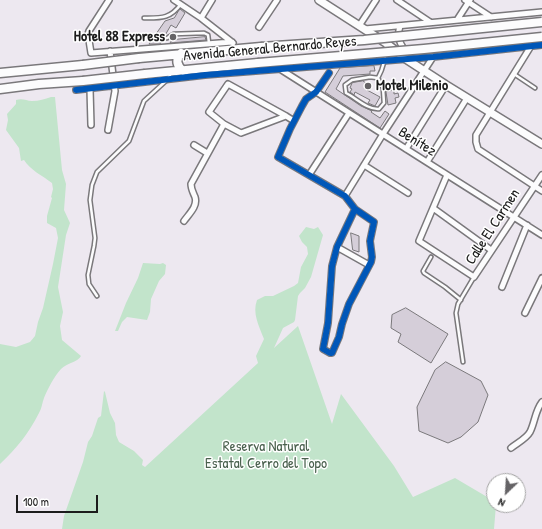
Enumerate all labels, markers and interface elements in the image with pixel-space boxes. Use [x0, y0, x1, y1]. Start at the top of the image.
place label: Hotel 88 Express [74, 28, 165, 46]
marker: Hotel 88 Express [168, 32, 178, 42]
street label: Avenida General Bernardo Reyes [183, 32, 357, 66]
place label: Motel Milenio [376, 77, 448, 95]
marker: Motel Milenio [363, 81, 373, 91]
street label: Benítez [395, 123, 439, 161]
street label: Calle El Carmen [462, 186, 524, 268]
park label: Reserva Natural Estatal Cerro del Topo [205, 438, 327, 473]
north arrow [486, 473, 526, 513]
scale bar [18, 487, 100, 513]
text: 100 m [23, 493, 49, 510]
text: N [496, 495, 507, 511]

